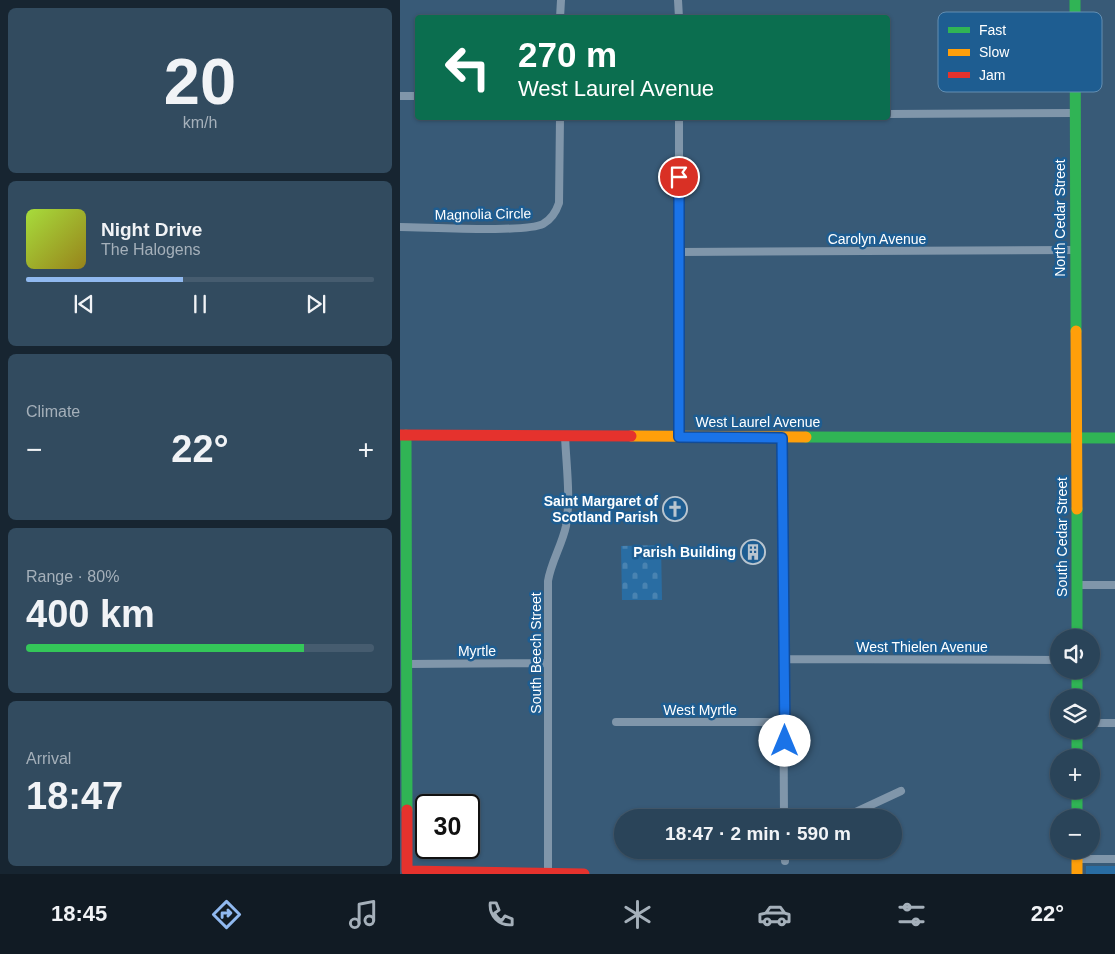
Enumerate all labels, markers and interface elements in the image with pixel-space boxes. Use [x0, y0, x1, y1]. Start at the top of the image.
legend [938, 12, 1102, 92]
text: Fast [979, 22, 1006, 38]
icon: left [435, 35, 500, 100]
text: 270 m [518, 35, 617, 74]
text: Slow [979, 44, 1010, 60]
text: 20 [164, 45, 236, 118]
text: Jam [979, 67, 1005, 83]
text: West Laurel Avenue [518, 76, 714, 101]
text: km/h [183, 114, 217, 131]
pin [658, 156, 700, 198]
street label: North Cedar Street [1052, 159, 1068, 277]
icon: arrive [665, 163, 693, 191]
street label: Magnolia Circle [435, 205, 532, 223]
text: Night Drive [101, 219, 202, 240]
street label: Carolyn Avenue [828, 231, 927, 247]
text: The Halogens [101, 241, 201, 258]
icon: previous [70, 290, 98, 318]
icon: pause [186, 290, 214, 318]
icon: next [302, 290, 330, 318]
text: Climate [26, 403, 80, 420]
street label: West Laurel Avenue [696, 414, 821, 430]
text: 22° [171, 428, 229, 470]
text: − [26, 434, 42, 465]
text: + [358, 434, 374, 465]
street label: South Cedar Street [1054, 477, 1070, 597]
place label: Saint Margaret of Scotland Parish [544, 493, 658, 525]
church icon: Saint Margaret of Scotland Parish [662, 496, 688, 522]
building icon: Parish Building [740, 539, 766, 565]
place label: Parish Building [633, 544, 736, 560]
text: Range · 80% [26, 568, 119, 585]
street label: South Beech Street [528, 592, 544, 714]
text: 400 km [26, 593, 155, 635]
map controls [1050, 629, 1100, 859]
button: sound [1050, 629, 1100, 679]
street label: West Thielen Avenue [856, 639, 988, 655]
street label: Myrtle [458, 643, 496, 659]
button: layers [1050, 689, 1100, 739]
street label: West Myrtle [663, 702, 737, 718]
position arrow [758, 714, 810, 766]
button: + [1050, 749, 1100, 799]
text: Arrival [26, 750, 71, 767]
text: 18:47 [26, 775, 123, 817]
speed limit sign: 30 [415, 794, 480, 859]
button: − [1050, 809, 1100, 859]
text: 18:47 · 2 min · 590 m [665, 823, 851, 844]
icon: directions [209, 897, 244, 932]
icon: music [346, 897, 381, 932]
icon: phone [483, 897, 518, 932]
icon: climate [620, 897, 655, 932]
icon: car [757, 897, 792, 932]
icon: filters [894, 897, 929, 932]
text: 18:45 [51, 901, 107, 926]
text: 22° [1031, 901, 1064, 926]

